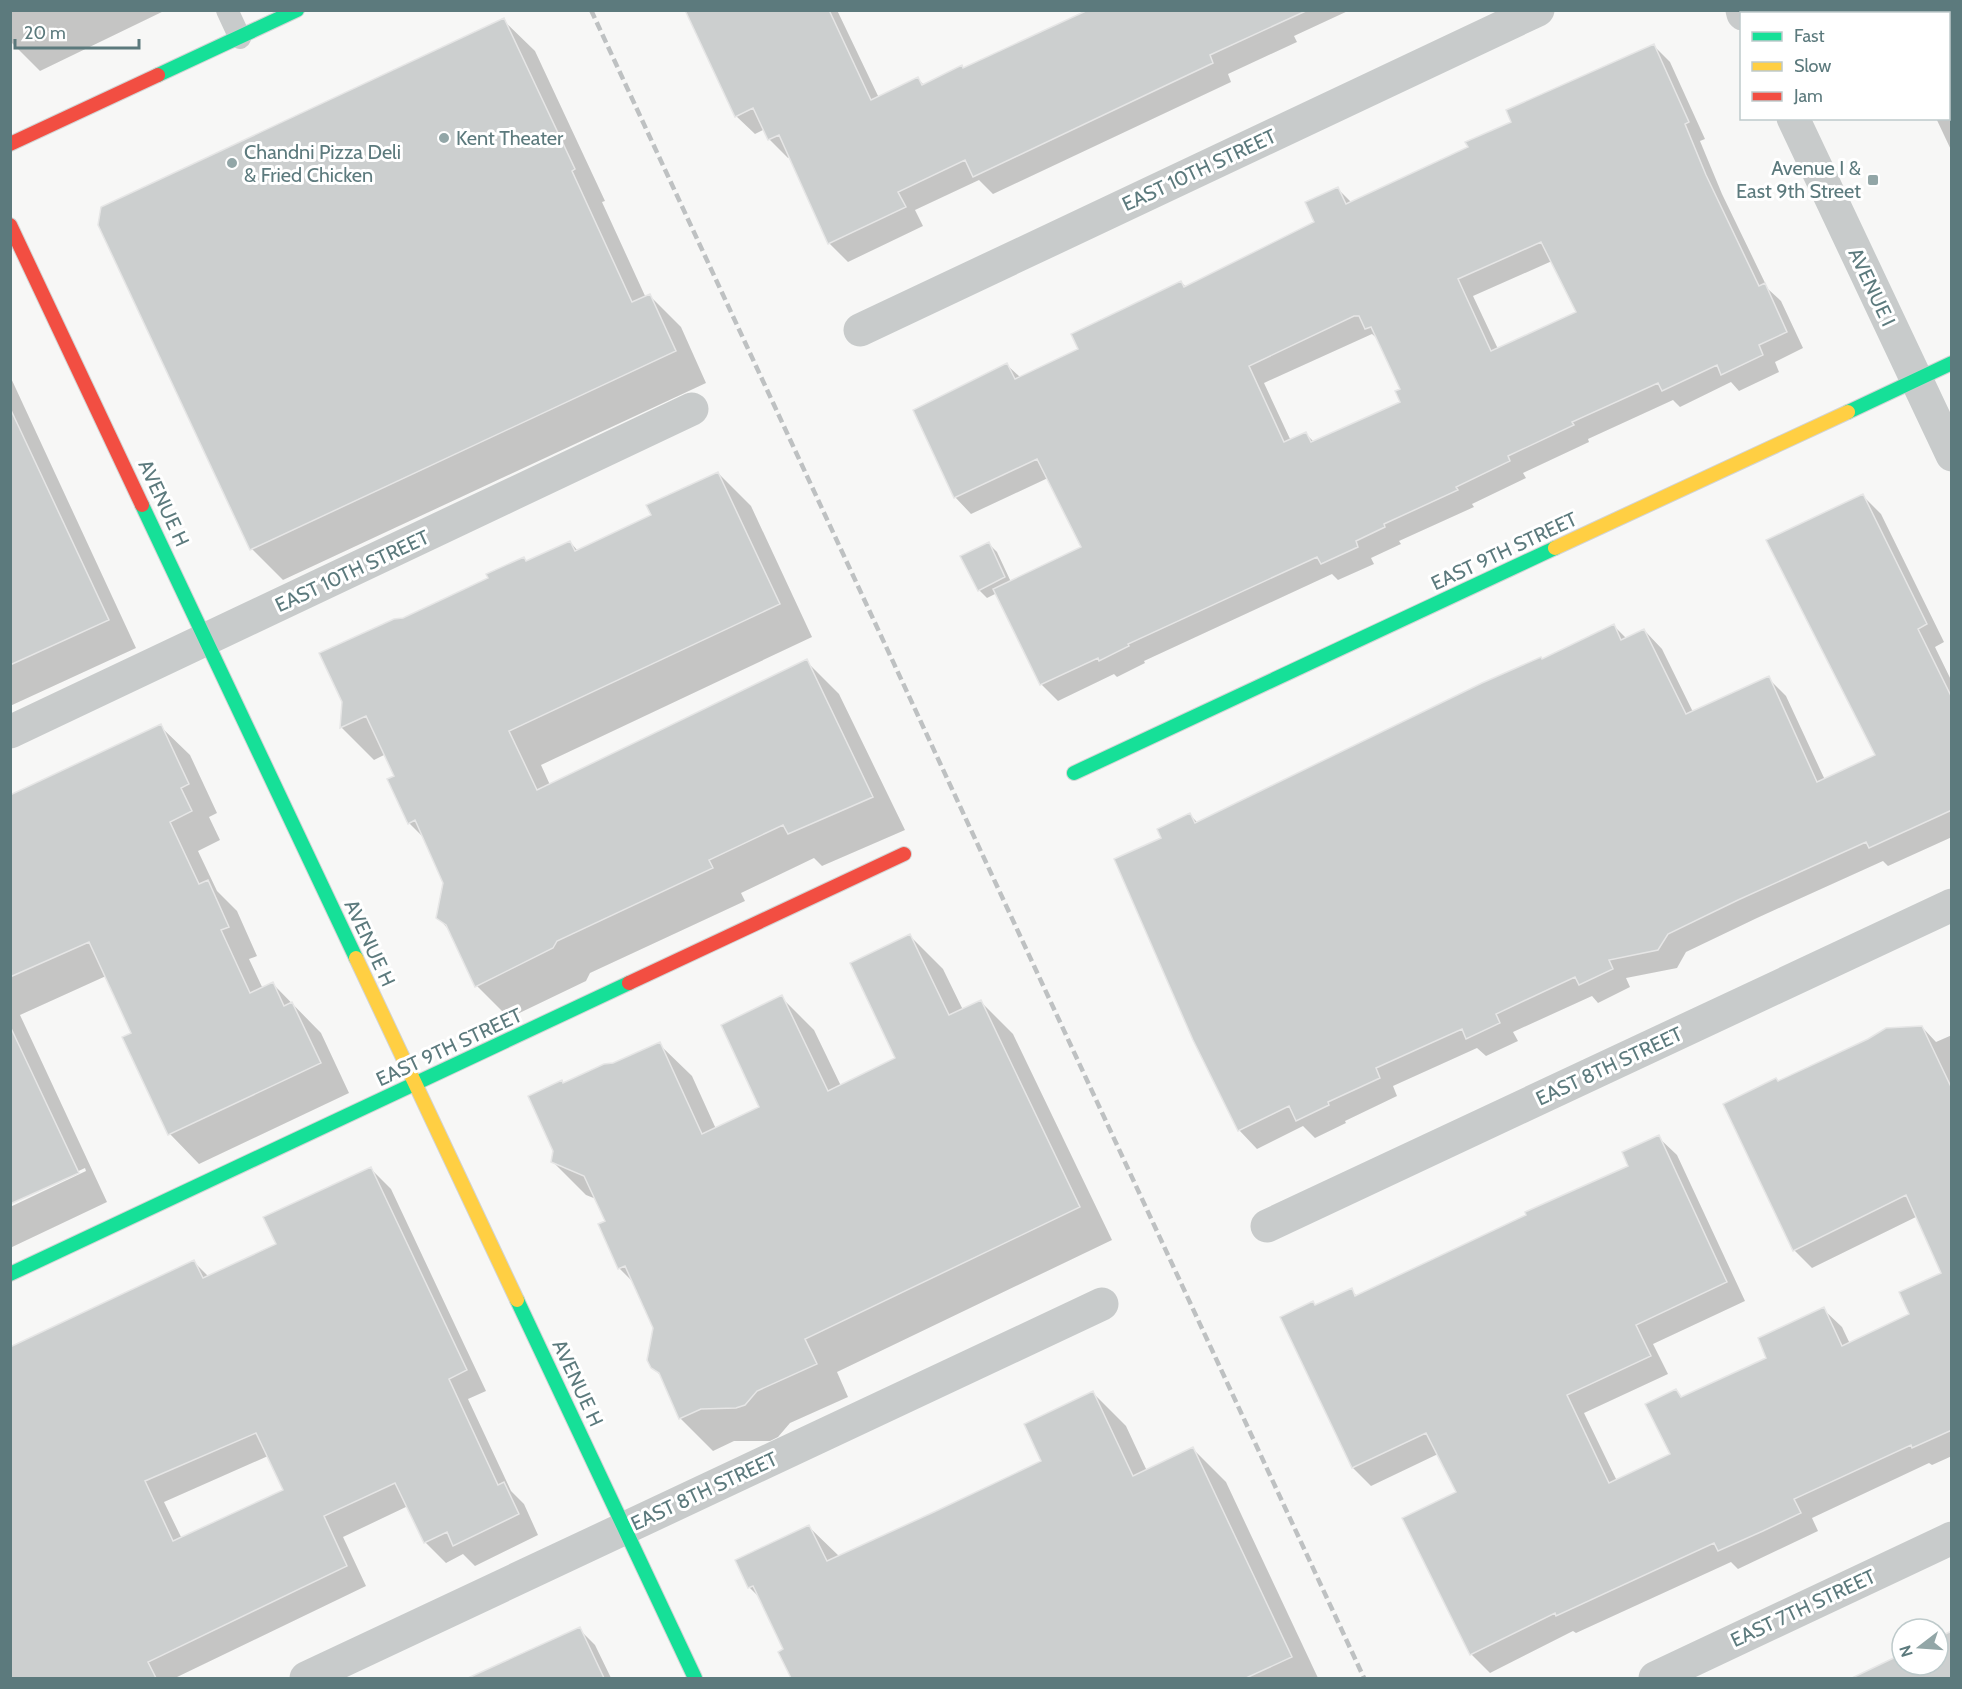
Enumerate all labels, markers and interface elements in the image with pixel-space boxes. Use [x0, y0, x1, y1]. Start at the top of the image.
scale bar [15, 12, 140, 50]
legend [1740, 12, 1950, 120]
text: 20 m [24, 22, 66, 44]
text: Fast [1794, 25, 1825, 47]
text: Slow [1794, 55, 1831, 77]
text: Jam [1793, 85, 1823, 107]
street label: EAST 10TH STREET [1118, 124, 1280, 216]
place label: Kent Theater [456, 126, 564, 150]
marker: Kent Theater [437, 131, 451, 145]
place label: Chandni Pizza Deli & Fried Chicken [244, 140, 401, 187]
marker: Chandni Pizza Deli & Fried Chicken [225, 156, 239, 170]
place label: Avenue I & East 9th Street [1736, 156, 1861, 203]
marker: Avenue I & East 9th Street [1866, 173, 1880, 187]
street label: AVENUE I [1843, 244, 1901, 330]
street label: AVENUE H [133, 456, 195, 550]
street label: EAST 9TH STREET [1427, 507, 1581, 595]
street label: EAST 10TH STREET [271, 525, 433, 617]
street label: AVENUE H [339, 896, 401, 990]
street label: EAST 9TH STREET [372, 1003, 526, 1091]
street label: EAST 8TH STREET [1532, 1021, 1686, 1110]
street label: AVENUE H [547, 1336, 609, 1430]
street label: EAST 8TH STREET [627, 1446, 781, 1535]
street label: EAST 7TH STREET [1727, 1564, 1880, 1652]
north arrow [1890, 1617, 1950, 1677]
text: N [1895, 1643, 1917, 1659]

